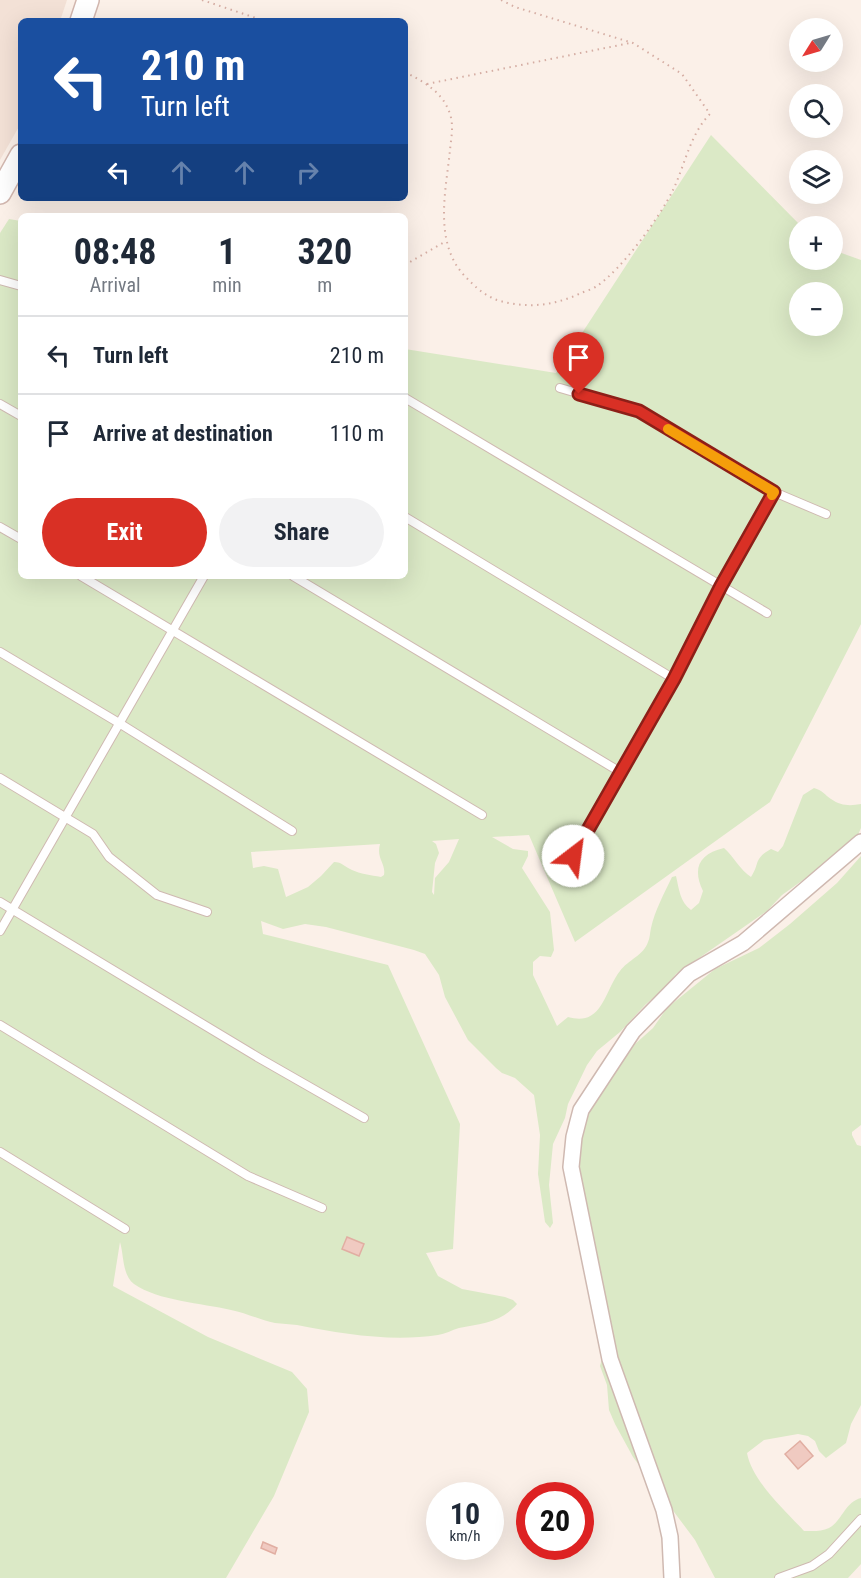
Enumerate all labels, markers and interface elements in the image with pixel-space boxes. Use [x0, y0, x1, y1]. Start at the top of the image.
north arrow [789, 18, 843, 72]
map controls [789, 18, 843, 336]
text: 210 m [141, 41, 246, 90]
icon: left [42, 42, 120, 120]
button: search [789, 84, 843, 138]
text: Turn left [141, 91, 230, 123]
button: layers [789, 150, 843, 204]
icon: left [102, 156, 135, 189]
icon: ahead [165, 156, 198, 189]
icon: ahead [228, 156, 261, 189]
icon: right [291, 156, 324, 189]
button: + [789, 216, 843, 270]
text: 08:48 [74, 231, 156, 273]
text: 1 [218, 231, 236, 273]
text: 320 [298, 231, 352, 273]
text: Arrival [90, 273, 141, 297]
text: min [212, 273, 242, 297]
text: m [317, 273, 332, 297]
button: − [789, 282, 843, 336]
pin [553, 332, 604, 394]
icon: left [42, 339, 75, 372]
icon: arrive [562, 341, 595, 374]
text: Turn left [93, 343, 168, 368]
text: 210 m [330, 343, 384, 368]
icon: arrive [42, 417, 75, 450]
text: Arrive at destination [93, 421, 273, 446]
text: 110 m [330, 421, 384, 446]
button: Exit [42, 498, 207, 567]
button: Share [219, 498, 384, 567]
position arrow [541, 824, 605, 888]
speed limit sign: 20 [516, 1482, 594, 1560]
text: 10 [450, 1496, 480, 1531]
text: km/h [450, 1527, 480, 1545]

